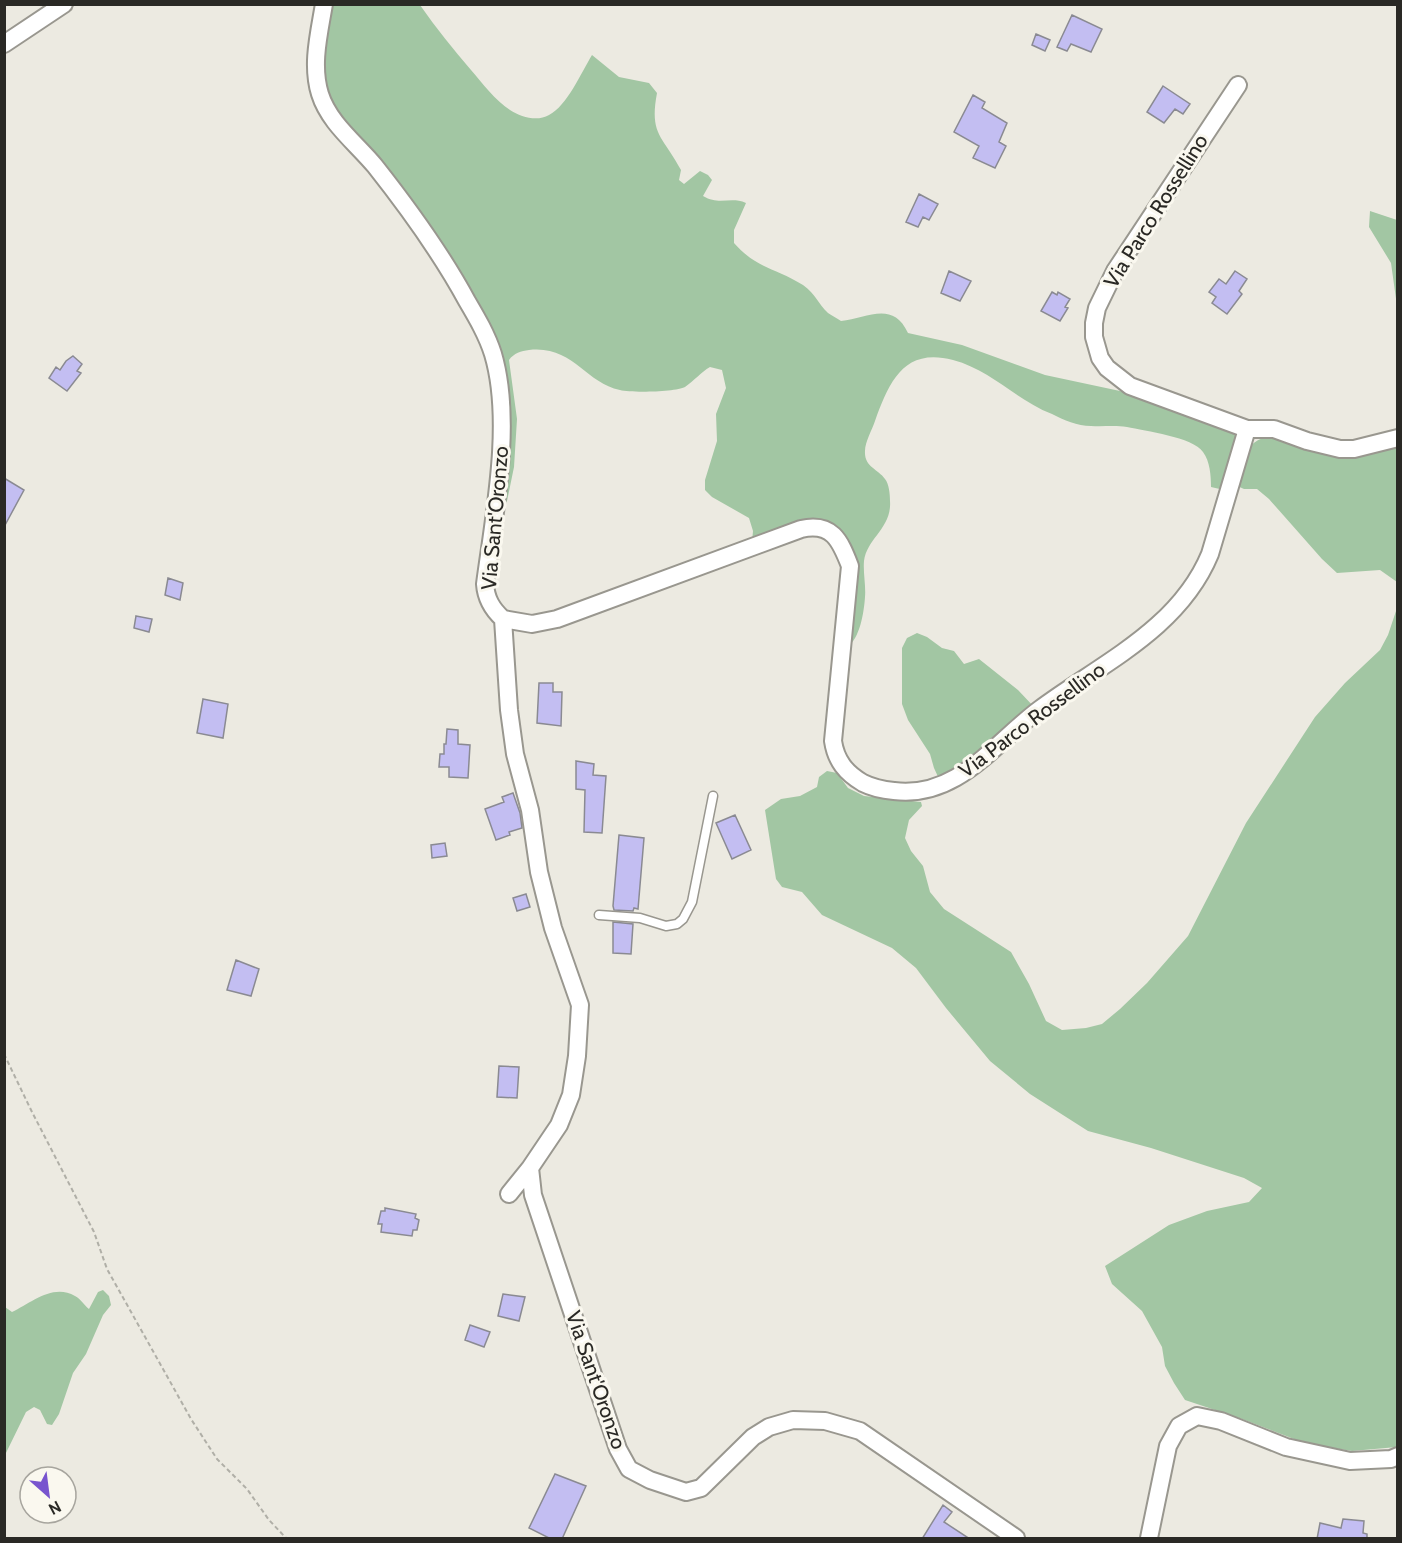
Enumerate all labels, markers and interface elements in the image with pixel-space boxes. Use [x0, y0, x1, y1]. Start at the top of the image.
street label: Via Parco Rossellino [1098, 129, 1213, 292]
street label: Via Sant'Oronzo [476, 445, 513, 591]
street label: Via Parco Rossellino [954, 657, 1110, 783]
street label: Via Sant'Oronzo [561, 1307, 632, 1452]
north arrow [18, 1465, 78, 1525]
text: N [45, 1497, 64, 1519]

